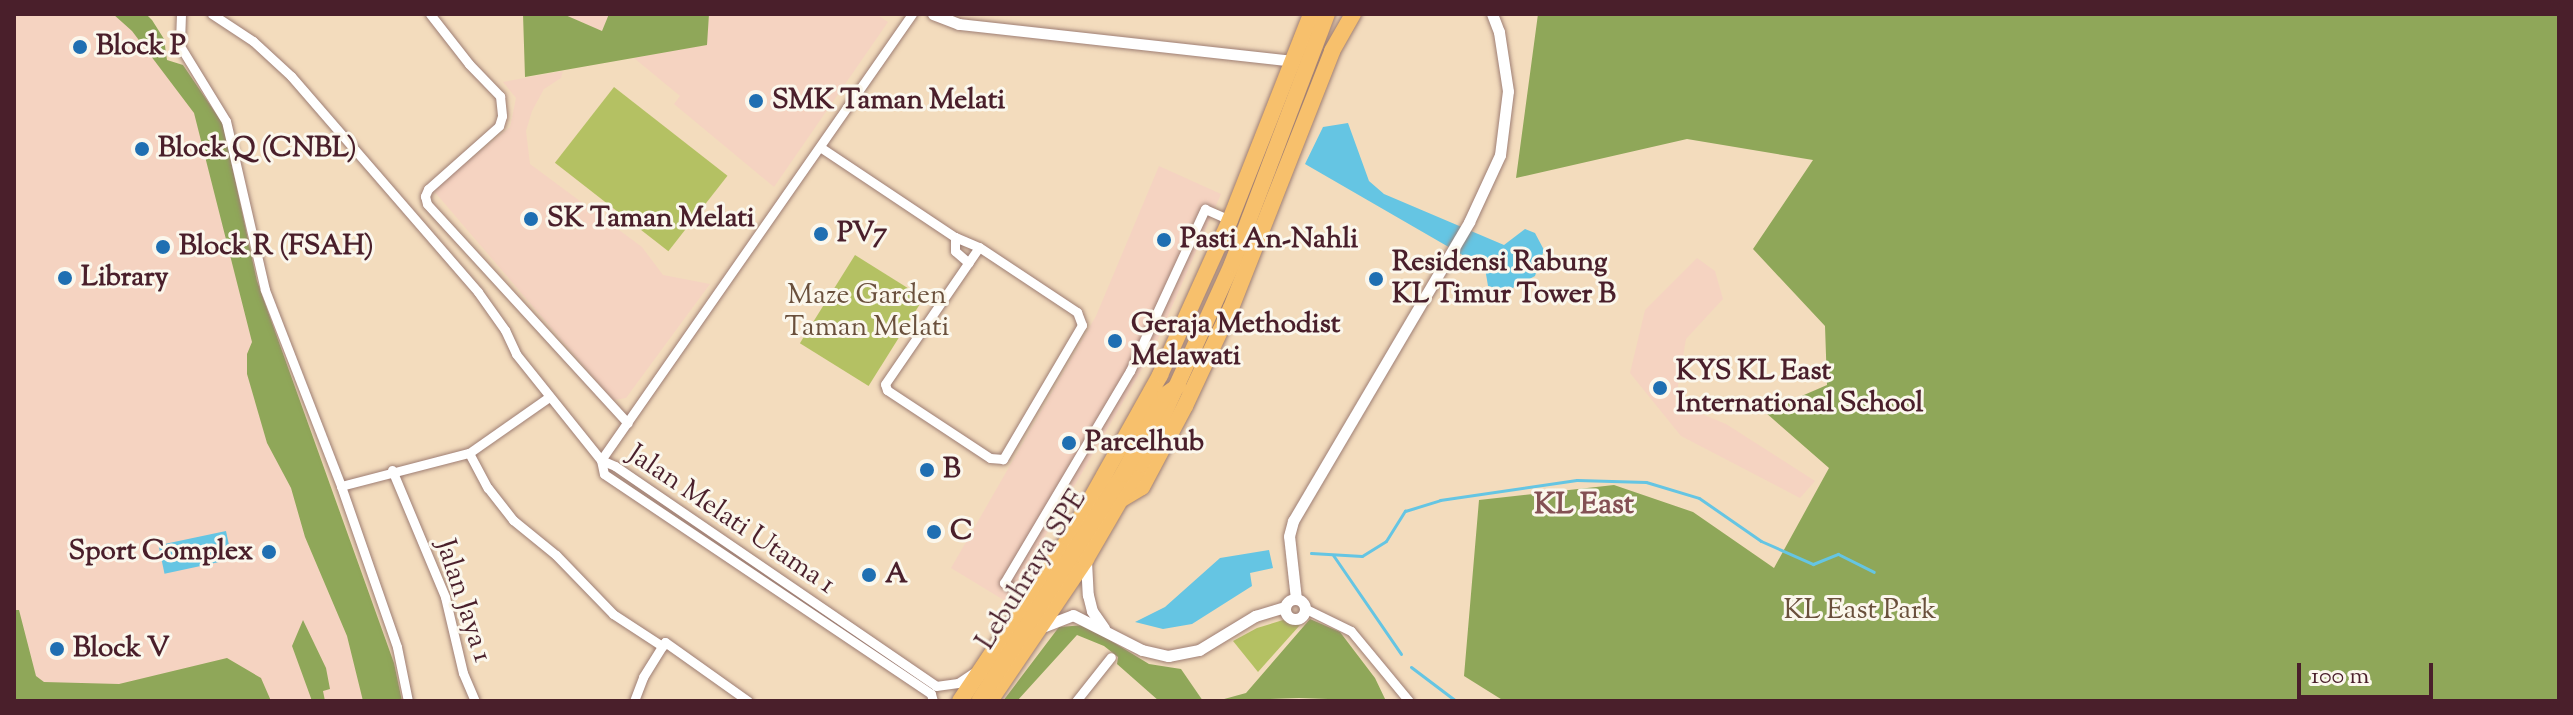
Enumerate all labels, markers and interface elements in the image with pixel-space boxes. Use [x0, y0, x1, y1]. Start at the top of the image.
place label: Block P [96, 30, 186, 64]
marker: Block P [71, 38, 89, 56]
place label: SMK Taman Melati [772, 84, 1005, 118]
marker: SMK Taman Melati [747, 92, 765, 110]
place label: Block Q (CNBL) [158, 132, 357, 166]
marker: Block Q (CNBL) [133, 140, 151, 158]
place label: SK Taman Melati [547, 202, 755, 236]
marker: SK Taman Melati [522, 210, 540, 228]
place label: PV7 [837, 217, 887, 251]
place label: Pasti An-Nahli [1180, 223, 1358, 257]
marker: PV7 [812, 225, 830, 243]
place label: Block R (FSAH) [179, 230, 374, 264]
marker: Pasti An-Nahli [1155, 231, 1173, 249]
marker: Block R (FSAH) [154, 238, 172, 256]
place label: Residensi Rabung KL Timur Tower B [1392, 246, 1616, 312]
place label: Library [81, 261, 168, 295]
marker: Library [56, 269, 74, 287]
marker: Residensi Rabung KL Timur Tower B [1367, 270, 1385, 288]
park label: Maze Garden Taman Melati [785, 279, 949, 345]
place label: Geraja Methodist Melawati [1131, 308, 1340, 374]
marker: Geraja Methodist Melawati [1106, 332, 1124, 350]
place label: KYS KL East International School [1676, 355, 1923, 421]
marker: KYS KL East International School [1651, 379, 1669, 397]
place label: Parcelhub [1085, 426, 1204, 460]
marker: Parcelhub [1060, 434, 1078, 452]
street label: Jalan Melati Utama 1 [621, 438, 841, 602]
place label: B [943, 453, 961, 487]
marker: B [918, 461, 936, 479]
street label: Lebuhraya SPE [969, 484, 1095, 656]
district label: KL East [1534, 488, 1634, 524]
place label: C [950, 515, 973, 549]
marker: C [925, 523, 943, 541]
place label: Sport Complex [68, 535, 253, 569]
street label: Jalan Jaya 1 [427, 535, 499, 667]
marker: Sport Complex [260, 543, 278, 561]
place label: A [885, 558, 908, 592]
marker: A [860, 566, 878, 584]
park label: KL East Park [1783, 594, 1937, 628]
place label: Block V [73, 632, 170, 666]
marker: Block V [48, 640, 66, 658]
scale bar [2301, 647, 2437, 697]
text: 100 m [2311, 660, 2369, 694]

